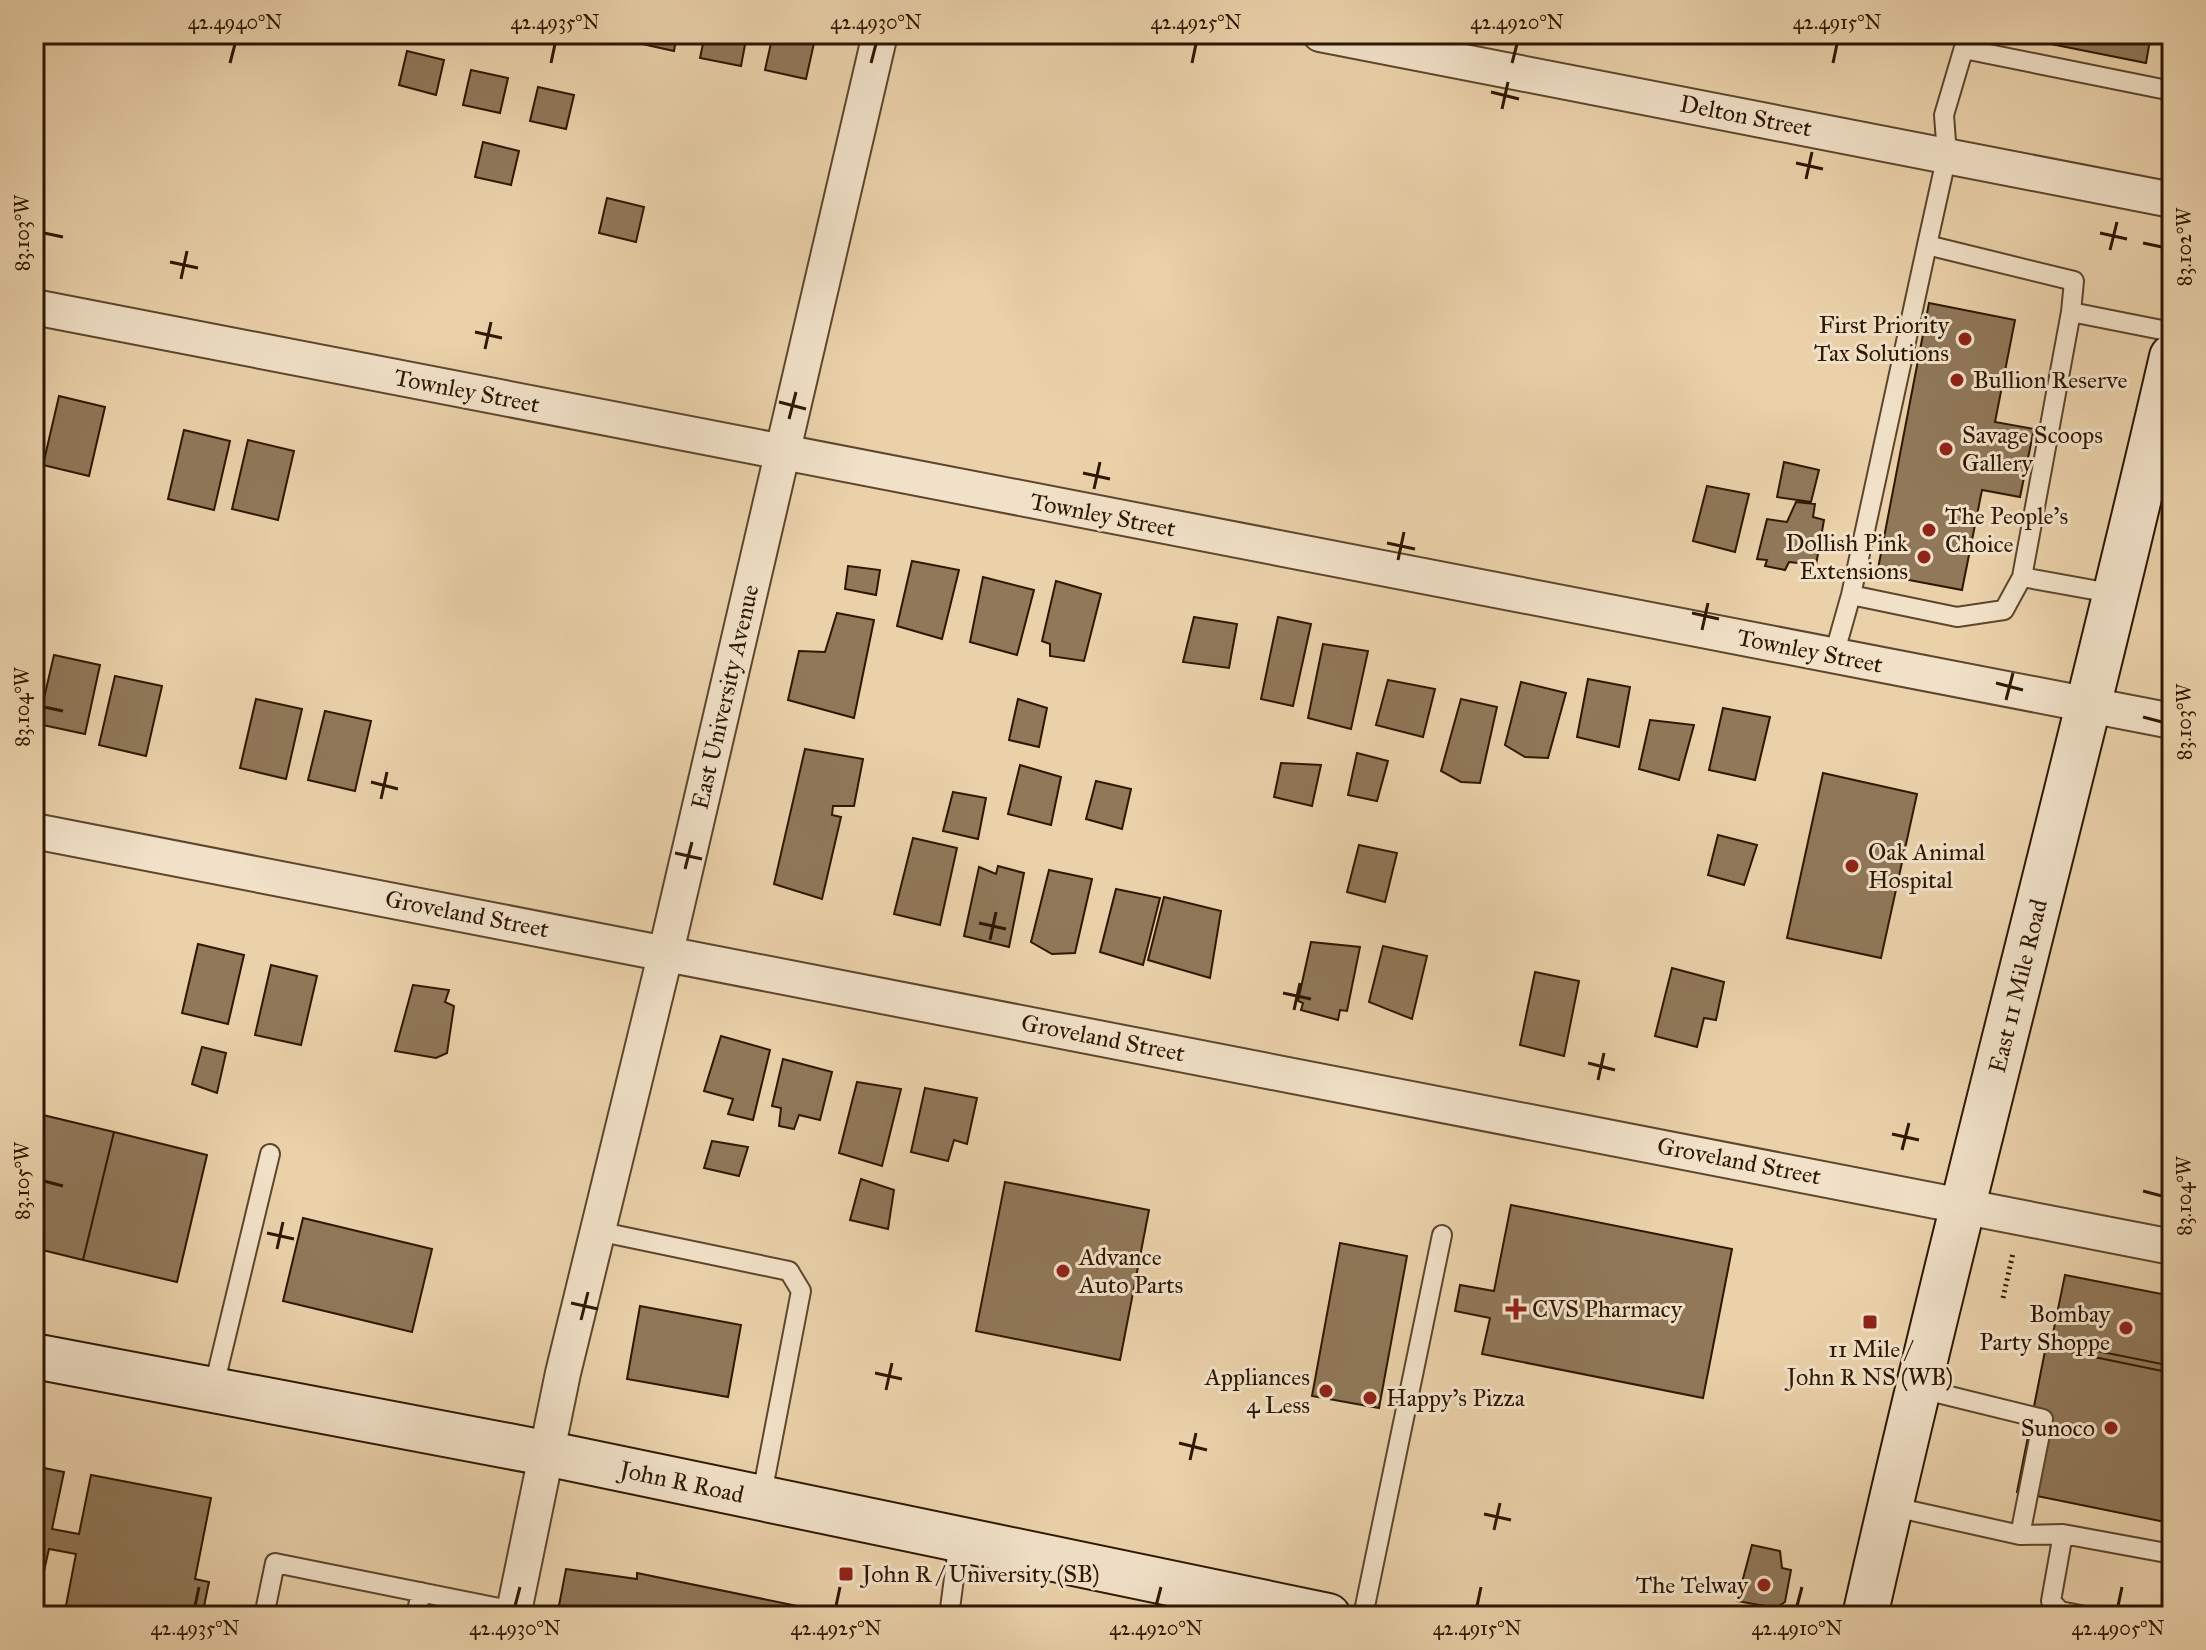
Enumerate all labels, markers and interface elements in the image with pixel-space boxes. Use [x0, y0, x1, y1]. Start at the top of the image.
text: 42.4940°N [188, 10, 282, 34]
text: 42.4935°N [510, 10, 600, 34]
text: 42.4930°N [830, 10, 922, 34]
text: 42.4925°N [1151, 10, 1241, 34]
text: 42.4920°N [1470, 10, 1564, 34]
text: 42.4915°N [1793, 10, 1881, 34]
street label: Delton Street [1677, 89, 1815, 144]
text: 83.103°W [10, 194, 34, 271]
text: 83.102°W [2172, 207, 2196, 286]
place label: First Priority Tax Solutions [1814, 310, 1950, 368]
marker: First Priority Tax Solutions [1956, 330, 1974, 348]
street label: Townley Street [392, 362, 543, 420]
place label: Bullion Reserve [1973, 365, 2128, 395]
marker: Bullion Reserve [1948, 371, 1966, 389]
place label: Savage Scoops Gallery [1962, 420, 2103, 478]
marker: Savage Scoops Gallery [1937, 440, 1955, 458]
street label: Townley Street [1028, 486, 1179, 544]
place label: The People's Choice [1945, 501, 2068, 559]
marker: The People's Choice [1920, 521, 1938, 539]
place label: Dollish Pink Extensions [1786, 528, 1909, 586]
marker: Dollish Pink Extensions [1915, 548, 1933, 566]
street label: East University Avenue [685, 582, 765, 812]
street label: Townley Street [1735, 622, 1886, 680]
text: 83.104°W [10, 666, 34, 747]
text: 83.103°W [2172, 683, 2196, 760]
place label: Oak Animal Hospital [1868, 837, 1986, 895]
marker: Oak Animal Hospital [1843, 857, 1861, 875]
street label: Groveland Street [383, 883, 552, 945]
street label: East 11 Mile Road [1982, 896, 2054, 1076]
street label: Groveland Street [1019, 1007, 1188, 1069]
street label: Groveland Street [1655, 1130, 1824, 1192]
text: 83.105°W [10, 1141, 34, 1220]
text: 83.104°W [2172, 1155, 2196, 1236]
place label: Advance Auto Parts [1078, 1242, 1183, 1300]
marker: Advance Auto Parts [1054, 1262, 1072, 1280]
place label: CVS Pharmacy [1532, 1294, 1683, 1324]
place label: Bombay Party Shoppe [1979, 1299, 2111, 1357]
marker: CVS Pharmacy [1507, 1300, 1525, 1318]
marker: 11 Mile / John R NS (WB) [1861, 1313, 1879, 1331]
marker: Bombay Party Shoppe [2117, 1319, 2135, 1337]
place label: 11 Mile / John R NS (WB) [1784, 1334, 1953, 1392]
place label: Appliances 4 Less [1204, 1362, 1310, 1420]
marker: Appliances 4 Less [1317, 1382, 1335, 1400]
place label: Happy's Pizza [1386, 1383, 1526, 1413]
marker: Happy's Pizza [1361, 1389, 1379, 1407]
place label: Sunoco [2021, 1413, 2095, 1443]
marker: Sunoco [2102, 1419, 2120, 1437]
street label: John R Road [614, 1454, 747, 1510]
place label: John R / University (SB) [859, 1559, 1100, 1589]
marker: John R / University (SB) [837, 1565, 855, 1583]
place label: The Telway [1636, 1570, 1749, 1600]
marker: The Telway [1755, 1576, 1773, 1594]
text: 42.4935°N [150, 1616, 240, 1640]
text: 42.4930°N [469, 1616, 561, 1640]
text: 42.4925°N [791, 1616, 881, 1640]
text: 42.4920°N [1109, 1616, 1203, 1640]
text: 42.4915°N [1433, 1616, 1521, 1640]
text: 42.4910°N [1751, 1616, 1843, 1640]
text: 42.4905°N [2072, 1616, 2164, 1640]

